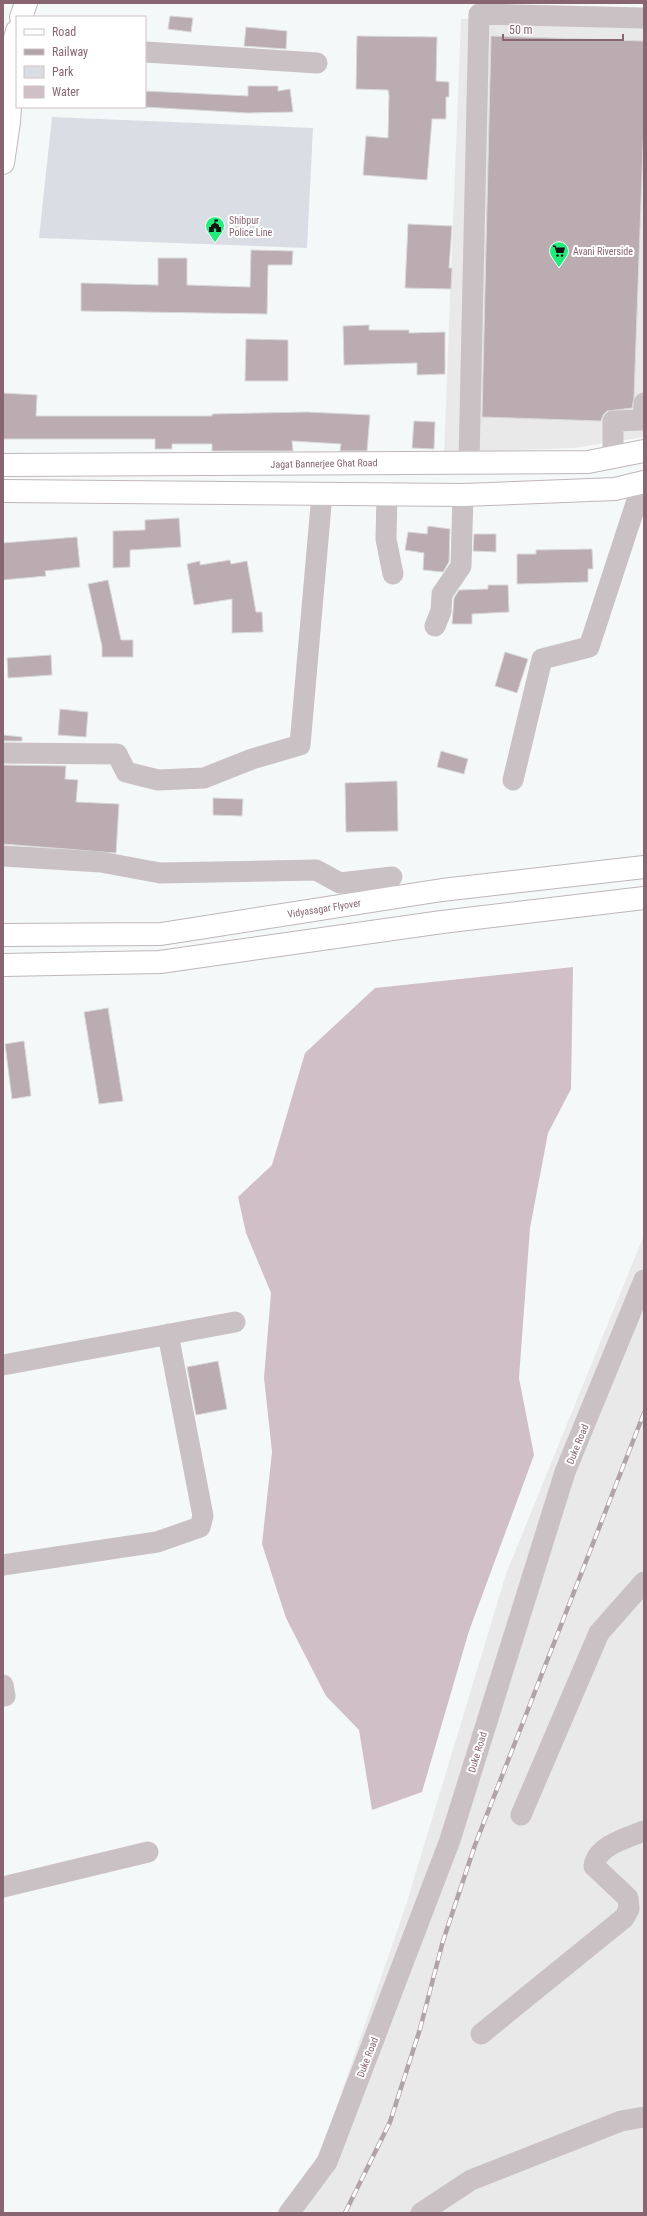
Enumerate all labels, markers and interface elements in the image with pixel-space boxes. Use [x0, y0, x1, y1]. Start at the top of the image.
legend [16, 16, 146, 108]
scale bar [503, 16, 623, 42]
text: 50 m [509, 23, 533, 37]
text: Road [52, 25, 76, 39]
text: Railway [52, 45, 88, 59]
text: Park [52, 65, 74, 79]
text: Water [52, 85, 80, 99]
public building icon: Shibpur Police Line [204, 215, 226, 243]
place label: Shibpur Police Line [229, 215, 273, 238]
supermarket icon: Avani Riverside [548, 240, 570, 268]
place label: Avani Riverside [573, 246, 633, 257]
street label: Jagat Bannerjee Ghat Road [270, 457, 378, 470]
street label: Vidyasagar Flyover [287, 897, 362, 920]
street label: Duke Road [564, 1423, 590, 1466]
street label: Duke Road [466, 1730, 489, 1774]
street label: Duke Road [355, 2036, 380, 2079]

